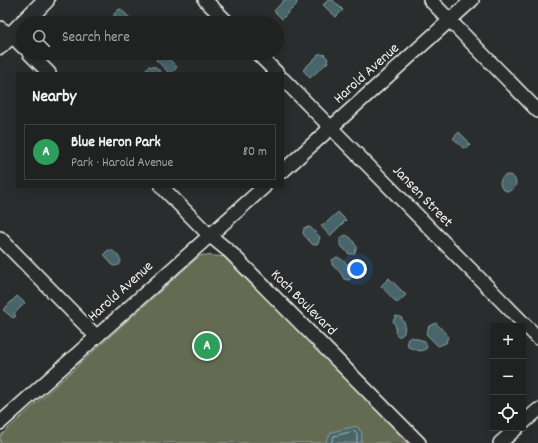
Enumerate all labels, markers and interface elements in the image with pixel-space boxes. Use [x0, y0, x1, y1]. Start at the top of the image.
search box [16, 16, 284, 60]
icon: search [30, 27, 52, 49]
text: Search here [62, 27, 130, 49]
street label: Harold Avenue [329, 38, 405, 110]
text: Nearby [32, 86, 76, 110]
text: Blue Heron Park [71, 132, 161, 154]
text: A [42, 143, 50, 162]
text: 80 m [243, 143, 267, 162]
text: Park · Harold Avenue [71, 154, 173, 173]
street label: Jansen Street [387, 161, 458, 233]
street label: Harold Avenue [83, 256, 159, 328]
your location [347, 259, 367, 279]
street label: Koch Boulevard [265, 265, 341, 341]
map controls [490, 323, 526, 431]
button: + [490, 323, 526, 359]
pin: A [194, 331, 220, 361]
button: − [490, 359, 526, 395]
button: locate [490, 395, 526, 431]

